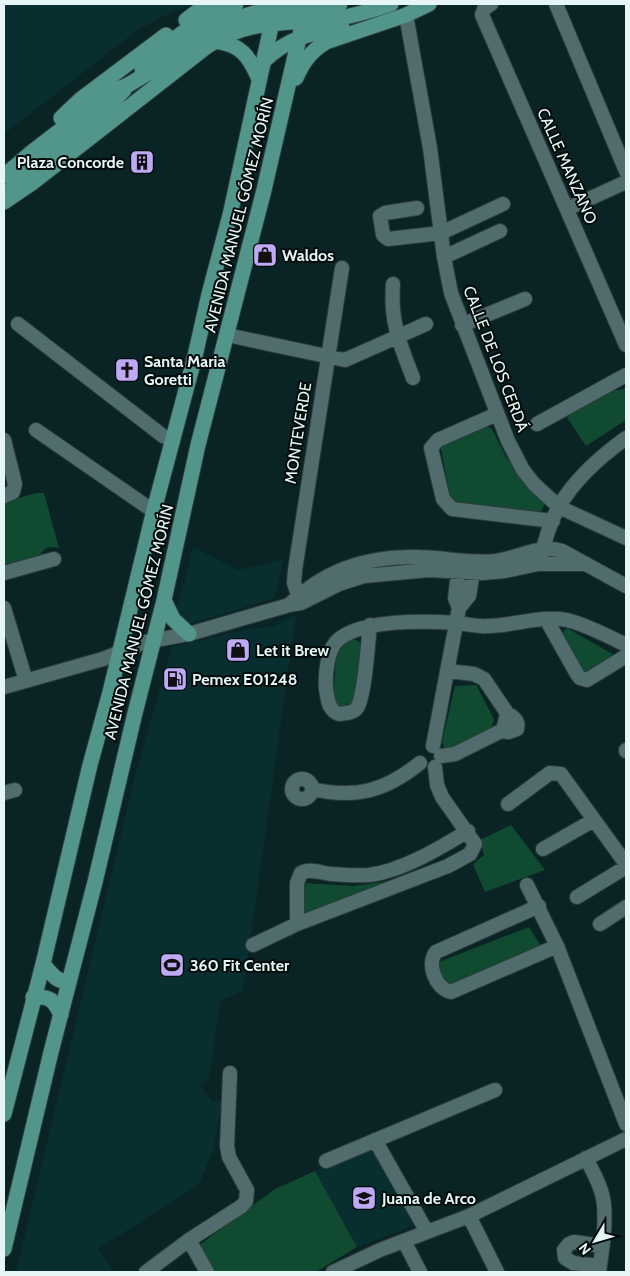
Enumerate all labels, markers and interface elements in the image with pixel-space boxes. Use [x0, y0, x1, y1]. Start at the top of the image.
street label: AVENIDA MANUEL GÓMEZ MORÍN [201, 96, 277, 334]
street label: CALLE MANZANO [533, 105, 601, 227]
building icon: Plaza Concorde [129, 149, 155, 175]
place label: Plaza Concorde [17, 153, 124, 172]
shop icon: Waldos [252, 242, 278, 268]
place label: Waldos [282, 246, 334, 265]
street label: CALLE DE LOS CERDÁ [459, 283, 533, 435]
place label: Santa Maria Goretti [144, 352, 225, 389]
church icon: Santa Maria Goretti [114, 357, 140, 383]
street label: MONTEVERDE [281, 381, 315, 485]
street label: AVENIDA MANUEL GÓMEZ MORÍN [101, 503, 177, 741]
shop icon: Let it Brew [225, 637, 251, 663]
place label: Let it Brew [256, 641, 329, 660]
fuel station icon: Pemex E01248 [162, 666, 188, 692]
place label: Pemex E01248 [192, 670, 297, 689]
sports icon: 360 Fit Center [159, 952, 185, 978]
place label: 360 Fit Center [190, 956, 290, 975]
school or university icon: Juana de Arco [351, 1185, 377, 1211]
place label: Juana de Arco [381, 1189, 476, 1208]
north arrow [570, 1216, 620, 1266]
text: N [575, 1240, 595, 1258]

